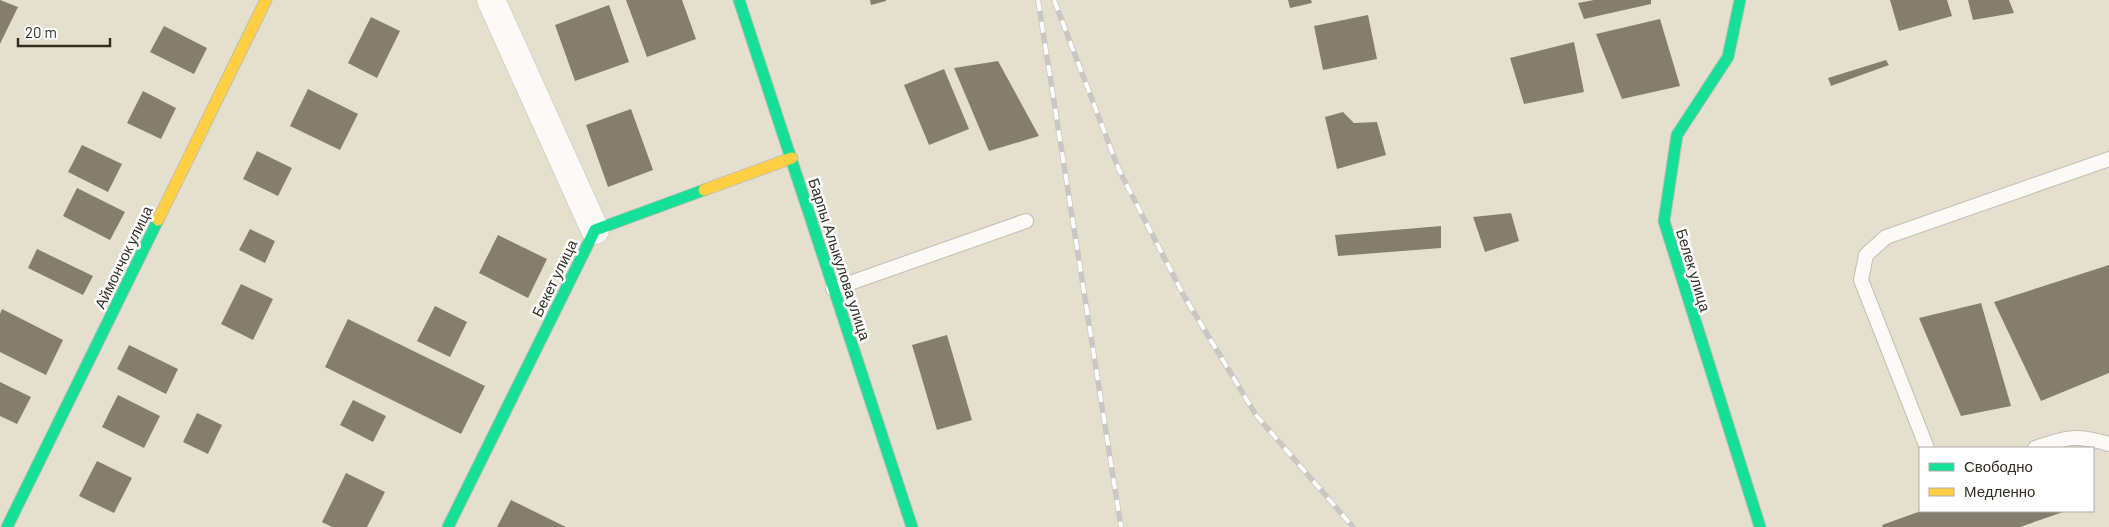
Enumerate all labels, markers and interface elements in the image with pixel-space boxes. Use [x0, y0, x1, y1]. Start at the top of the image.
scale bar [18, 15, 110, 47]
text: 20 m [25, 23, 57, 41]
street label: Барпы Алыкулова улица [805, 176, 875, 343]
street label: Аймончок улица [90, 202, 156, 311]
street label: Белек улица [1673, 226, 1715, 314]
street label: Бекет улица [528, 236, 581, 320]
legend [1919, 447, 2094, 512]
text: Свободно [1964, 457, 2033, 475]
text: Медленно [1964, 482, 2035, 500]

